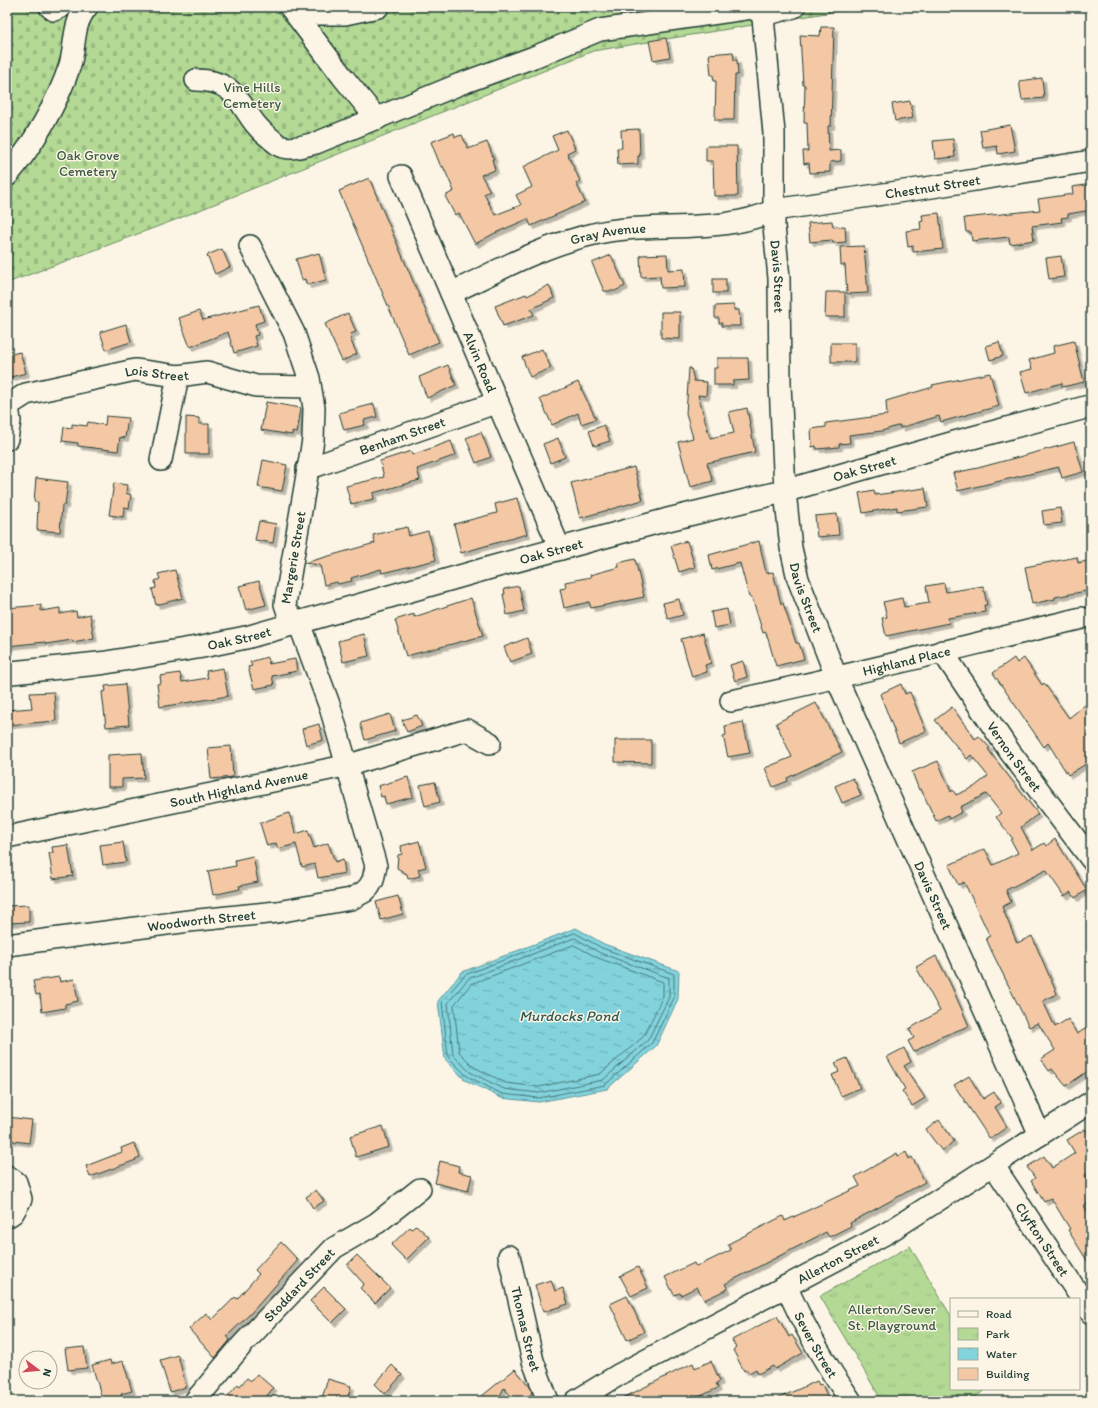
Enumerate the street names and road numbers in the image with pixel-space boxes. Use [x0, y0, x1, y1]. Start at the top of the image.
street label: Chestnut Street [884, 171, 981, 203]
street label: Gray Avenue [568, 220, 647, 249]
street label: Davis Street [766, 239, 787, 313]
street label: Alvin Road [459, 329, 500, 395]
street label: Lois Street [123, 362, 190, 385]
street label: Benham Street [357, 413, 448, 459]
street label: Oak Street [831, 452, 898, 486]
street label: Margerie Street [277, 510, 310, 605]
street label: Oak Street [518, 535, 585, 568]
street label: Davis Street [786, 561, 826, 635]
street label: Oak Street [206, 623, 273, 654]
street label: Highland Place [861, 642, 952, 680]
street label: Vernon Street [983, 718, 1045, 795]
street label: South Highland Avenue [168, 766, 310, 811]
street label: Davis Street [910, 858, 955, 932]
street label: Woodworth Street [146, 906, 256, 935]
street label: Clyfton Street [1011, 1199, 1073, 1280]
street label: Allerton Street [795, 1231, 882, 1288]
street label: Stoddard Street [260, 1245, 339, 1326]
street label: Thomas Street [507, 1285, 544, 1374]
street label: Sever Street [790, 1309, 841, 1381]

